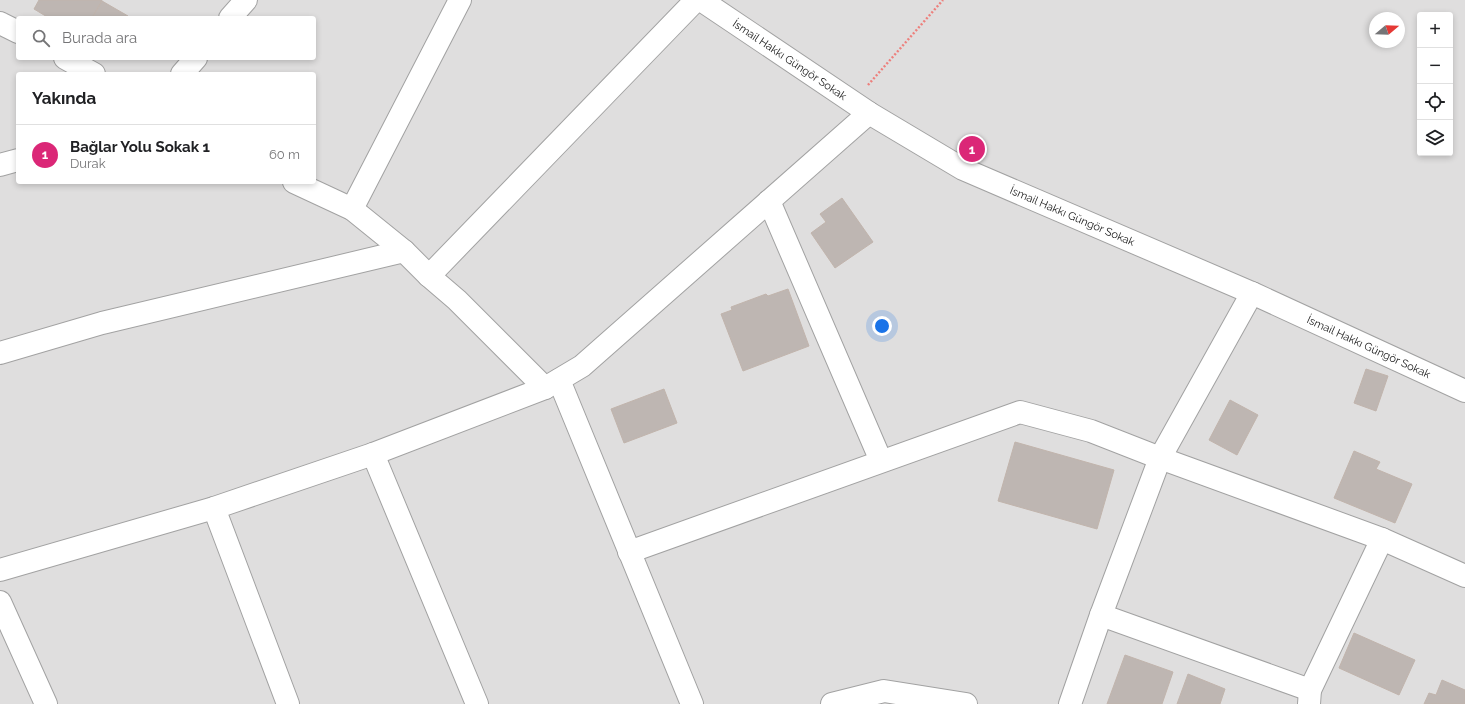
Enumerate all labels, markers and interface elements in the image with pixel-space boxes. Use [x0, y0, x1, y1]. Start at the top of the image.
north arrow [1369, 12, 1405, 48]
map controls [1417, 12, 1453, 156]
button: + [1417, 12, 1453, 48]
search box [16, 16, 316, 60]
street label: İsmail Hakkı Güngör Sokak [730, 17, 849, 103]
icon: search [30, 27, 52, 49]
text: Burada ara [62, 29, 137, 47]
button: − [1417, 48, 1453, 84]
button: locate [1417, 84, 1453, 120]
text: Yakında [32, 88, 96, 108]
button: layers [1417, 120, 1453, 156]
pin: 1 [959, 134, 985, 164]
text: Bağlar Yolu Sokak 1 [70, 138, 210, 156]
text: 1 [42, 147, 48, 162]
text: 60 m [269, 147, 300, 162]
text: Durak [70, 156, 106, 171]
street label: İsmail Hakkı Güngör Sokak [1008, 183, 1137, 249]
street label: İsmail Hakkı Güngör Sokak [1305, 313, 1433, 381]
your location [872, 316, 892, 336]

